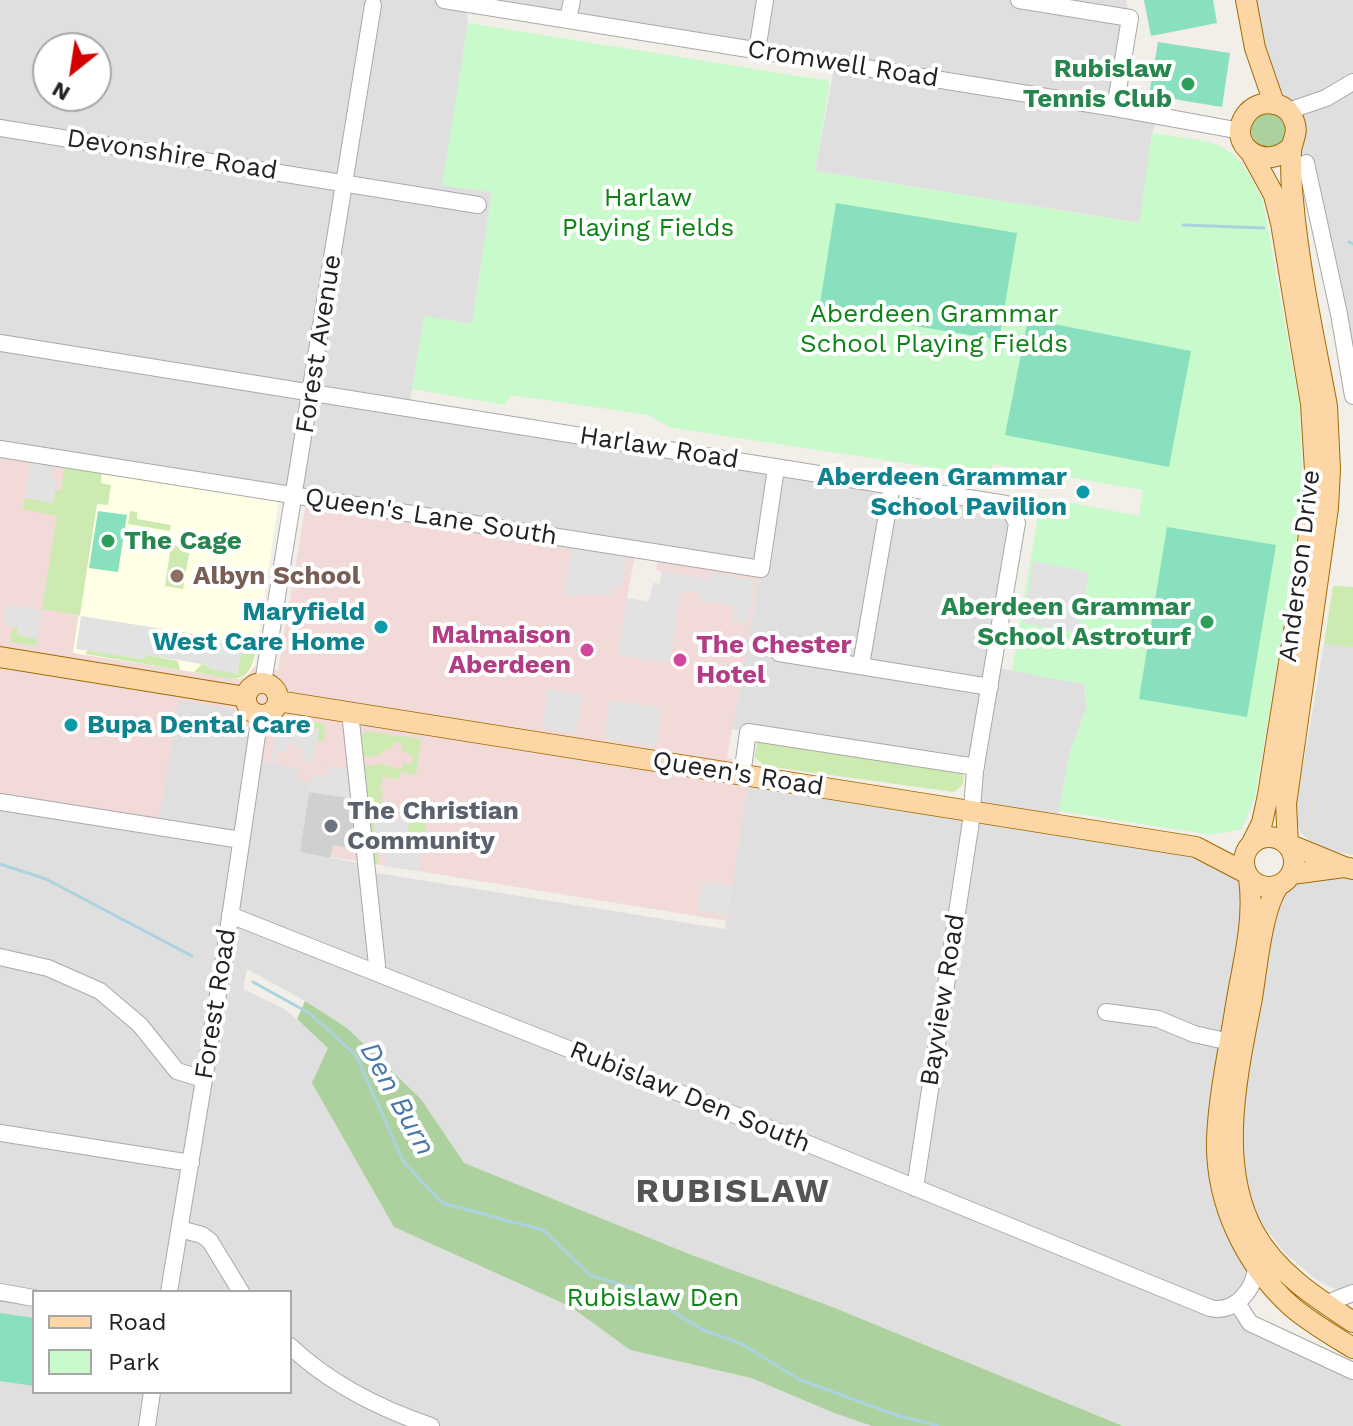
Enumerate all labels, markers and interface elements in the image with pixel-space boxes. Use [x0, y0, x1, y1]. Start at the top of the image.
north arrow [32, 32, 112, 112]
street label: Cromwell Road [745, 34, 941, 94]
place label: Rubislaw Tennis Club [1023, 53, 1172, 114]
marker: Rubislaw Tennis Club [1179, 75, 1197, 93]
text: N [47, 77, 74, 106]
street label: Devonshire Road [64, 123, 280, 187]
park label: Harlaw Playing Fields [562, 182, 734, 244]
street label: Forest Avenue [289, 252, 349, 436]
park label: Aberdeen Grammar School Playing Fields [800, 298, 1068, 360]
street label: Harlaw Road [577, 420, 741, 476]
place label: Aberdeen Grammar School Pavilion [817, 461, 1067, 522]
street label: Anderson Drive [1273, 468, 1327, 664]
street label: Queen's Lane South [303, 482, 559, 552]
marker: Aberdeen Grammar School Pavilion [1074, 483, 1092, 501]
place label: The Cage [124, 525, 242, 557]
marker: The Cage [99, 532, 117, 550]
place label: Albyn School [193, 560, 360, 592]
marker: Albyn School [168, 567, 186, 585]
place label: Aberdeen Grammar School Astroturf [941, 591, 1191, 652]
place label: Maryfield West Care Home [152, 596, 365, 658]
marker: Aberdeen Grammar School Astroturf [1198, 613, 1216, 631]
marker: Maryfield West Care Home [372, 618, 390, 636]
place label: Malmaison Aberdeen [431, 619, 571, 680]
place label: The Chester Hotel [696, 629, 852, 690]
marker: Malmaison Aberdeen [578, 641, 596, 659]
marker: The Chester Hotel [671, 651, 689, 669]
place label: Bupa Dental Care [87, 709, 311, 741]
marker: Bupa Dental Care [62, 716, 80, 734]
street label: Queen's Road [650, 745, 826, 803]
place label: The Christian Community [347, 795, 519, 856]
marker: The Christian Community [322, 817, 340, 835]
street label: Bayview Road [914, 912, 972, 1088]
street label: Forest Road [189, 926, 243, 1082]
street label: Rubislaw Den South [565, 1034, 815, 1160]
water label: Den Burn [352, 1036, 442, 1162]
district label: RUBISLAW [635, 1172, 831, 1212]
park label: Rubislaw Den [567, 1282, 739, 1314]
legend [32, 1290, 292, 1394]
text: Road [108, 1308, 167, 1336]
text: Park [108, 1348, 160, 1376]

